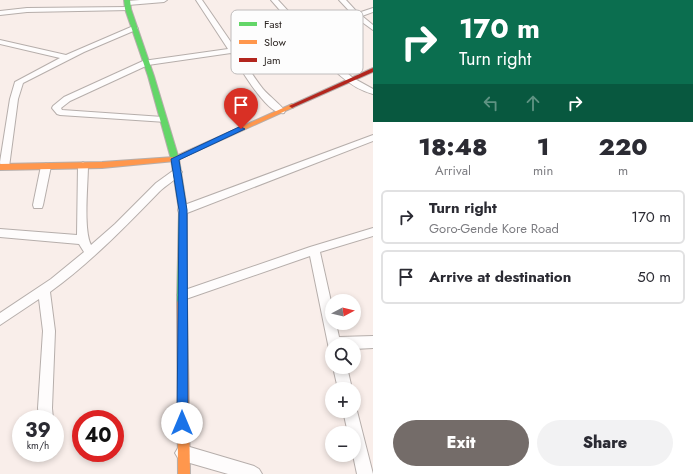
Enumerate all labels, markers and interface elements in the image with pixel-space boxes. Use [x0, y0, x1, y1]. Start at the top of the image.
text: 170 m [459, 8, 540, 49]
legend [231, 10, 363, 74]
text: Fast [264, 16, 282, 32]
icon: right [393, 16, 445, 68]
text: Slow [264, 34, 286, 50]
text: Turn right [459, 46, 531, 72]
text: Jam [262, 52, 281, 68]
pin [224, 88, 258, 129]
icon: left [480, 92, 502, 114]
icon: ahead [522, 92, 544, 114]
icon: right [564, 92, 586, 114]
icon: arrive [230, 94, 252, 116]
text: 18:48 [418, 129, 488, 164]
text: 1 [537, 129, 549, 164]
text: 220 [599, 129, 648, 164]
text: Arrival [435, 161, 471, 180]
text: min [533, 161, 553, 180]
text: m [618, 161, 628, 180]
text: Turn right [429, 197, 497, 219]
icon: right [395, 206, 417, 228]
text: 170 m [631, 206, 671, 228]
text: Goro-Gende Kore Road [429, 219, 559, 238]
icon: arrive [395, 266, 417, 288]
text: Arrive at destination [429, 266, 571, 288]
text: 50 m [637, 266, 671, 288]
north arrow [325, 294, 361, 330]
map controls [325, 294, 361, 462]
button: search [325, 338, 361, 374]
button: + [325, 382, 361, 418]
position arrow [161, 402, 203, 444]
speed limit sign: 40 [72, 410, 124, 462]
text: 39 [25, 416, 51, 445]
button: Exit [393, 420, 529, 466]
button: Share [537, 420, 673, 466]
button: − [325, 426, 361, 462]
text: km/h [27, 438, 49, 453]

